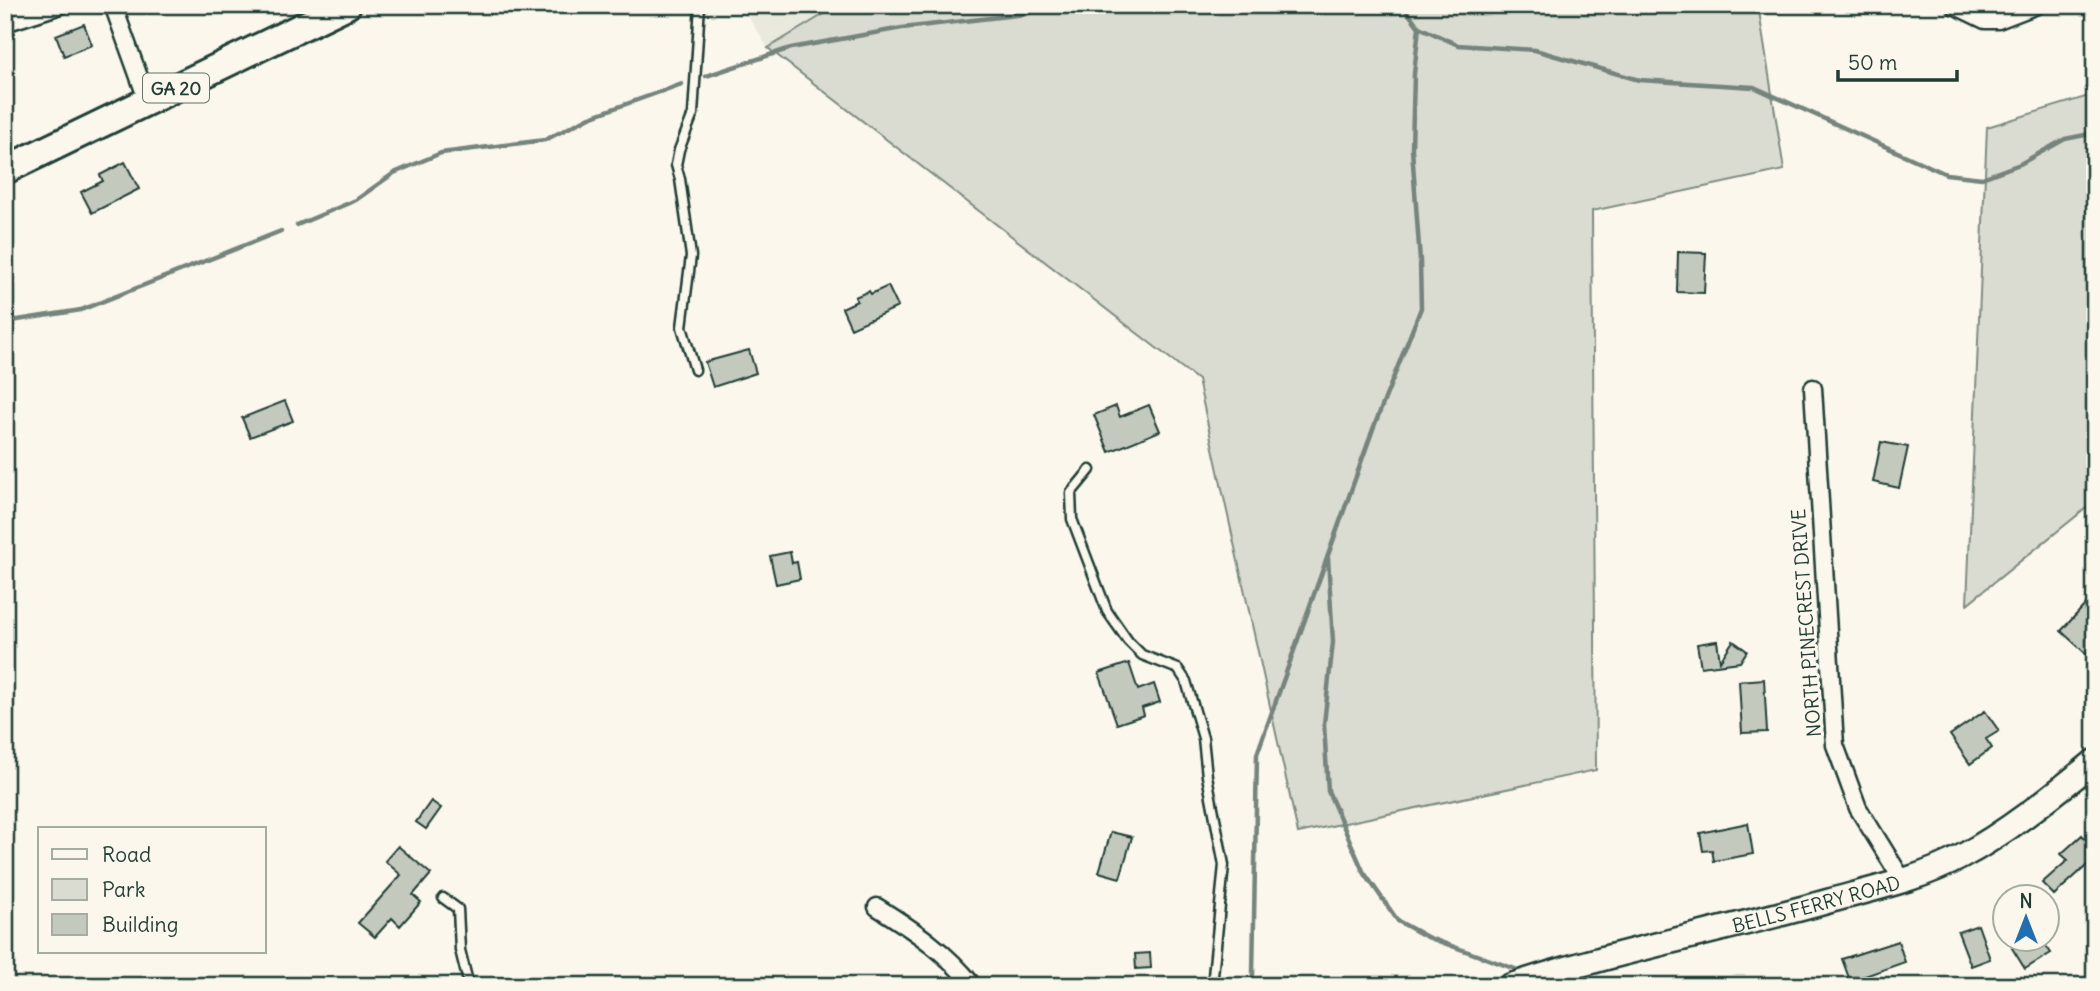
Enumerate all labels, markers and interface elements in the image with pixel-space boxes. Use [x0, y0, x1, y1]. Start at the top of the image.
scale bar [1838, 38, 1956, 82]
text: 50 m [1848, 49, 1897, 76]
road number: GA 20 [143, 74, 209, 102]
street label: NORTH PINECREST DRIVE [1786, 508, 1826, 738]
legend [38, 827, 266, 953]
text: Road [102, 841, 151, 868]
street label: BELLS FERRY ROAD [1730, 870, 1903, 938]
text: Park [102, 876, 145, 903]
north arrow [1992, 883, 2062, 953]
text: N [2019, 889, 2033, 913]
text: Building [102, 911, 178, 938]

